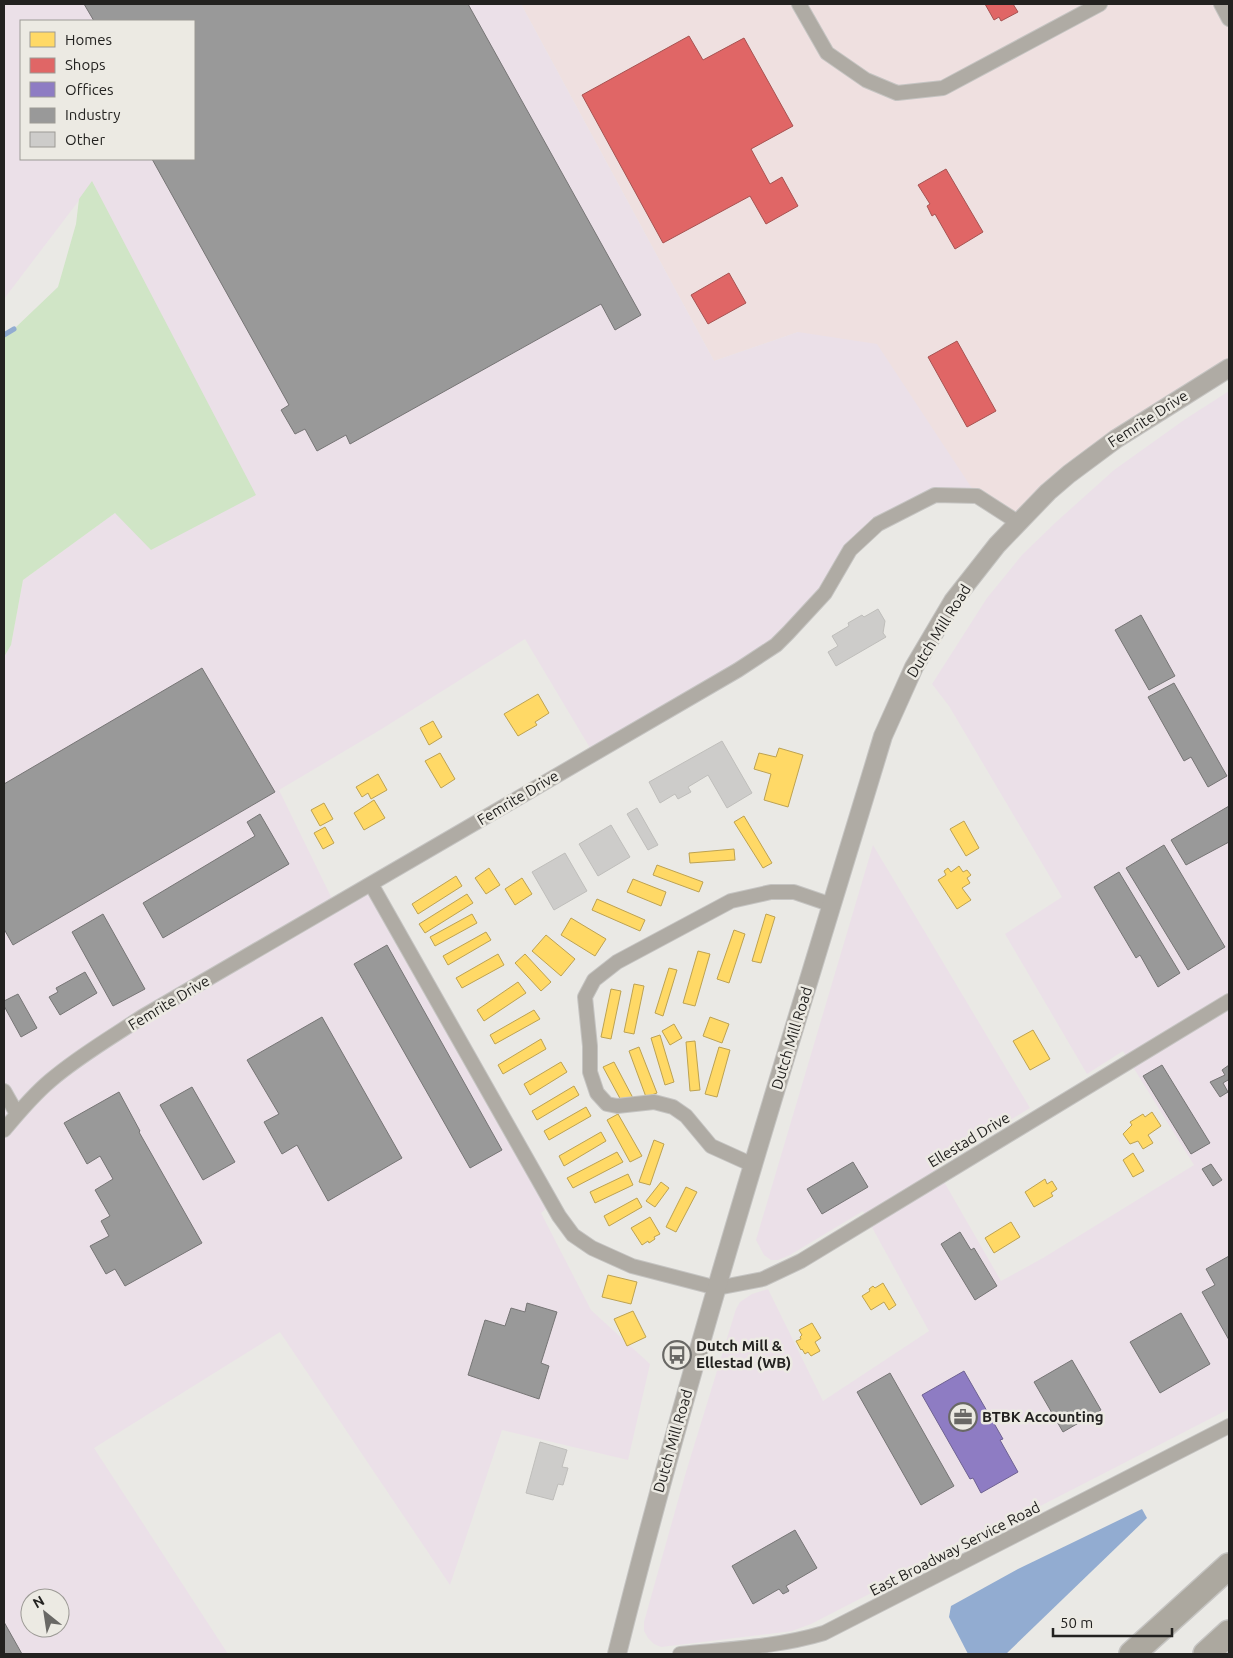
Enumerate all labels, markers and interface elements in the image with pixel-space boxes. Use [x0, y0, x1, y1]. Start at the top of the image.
legend [20, 20, 195, 160]
text: Homes [65, 31, 112, 48]
text: Shops [65, 56, 106, 73]
text: Offices [65, 81, 113, 98]
text: Industry [65, 106, 120, 123]
text: Other [65, 131, 105, 148]
street label: Femrite Drive [1105, 387, 1191, 451]
street label: Dutch Mill Road [903, 581, 974, 680]
street label: Femrite Drive [474, 767, 561, 828]
street label: Femrite Drive [125, 972, 212, 1033]
street label: Dutch Mill Road [768, 984, 815, 1091]
street label: Ellestad Drive [925, 1109, 1013, 1171]
place label: Dutch Mill & Ellestad (WB) [696, 1337, 791, 1371]
bus stop icon: Dutch Mill & Ellestad (WB) [662, 1340, 692, 1370]
street label: Dutch Mill Road [650, 1387, 695, 1494]
office icon: BTBK Accounting [948, 1402, 978, 1432]
place label: BTBK Accounting [982, 1408, 1104, 1425]
street label: East Broadway Service Road [867, 1498, 1043, 1599]
north arrow [20, 1588, 70, 1638]
text: N [30, 1592, 47, 1611]
scale bar [1053, 1606, 1172, 1638]
text: 50 m [1060, 1614, 1093, 1631]

